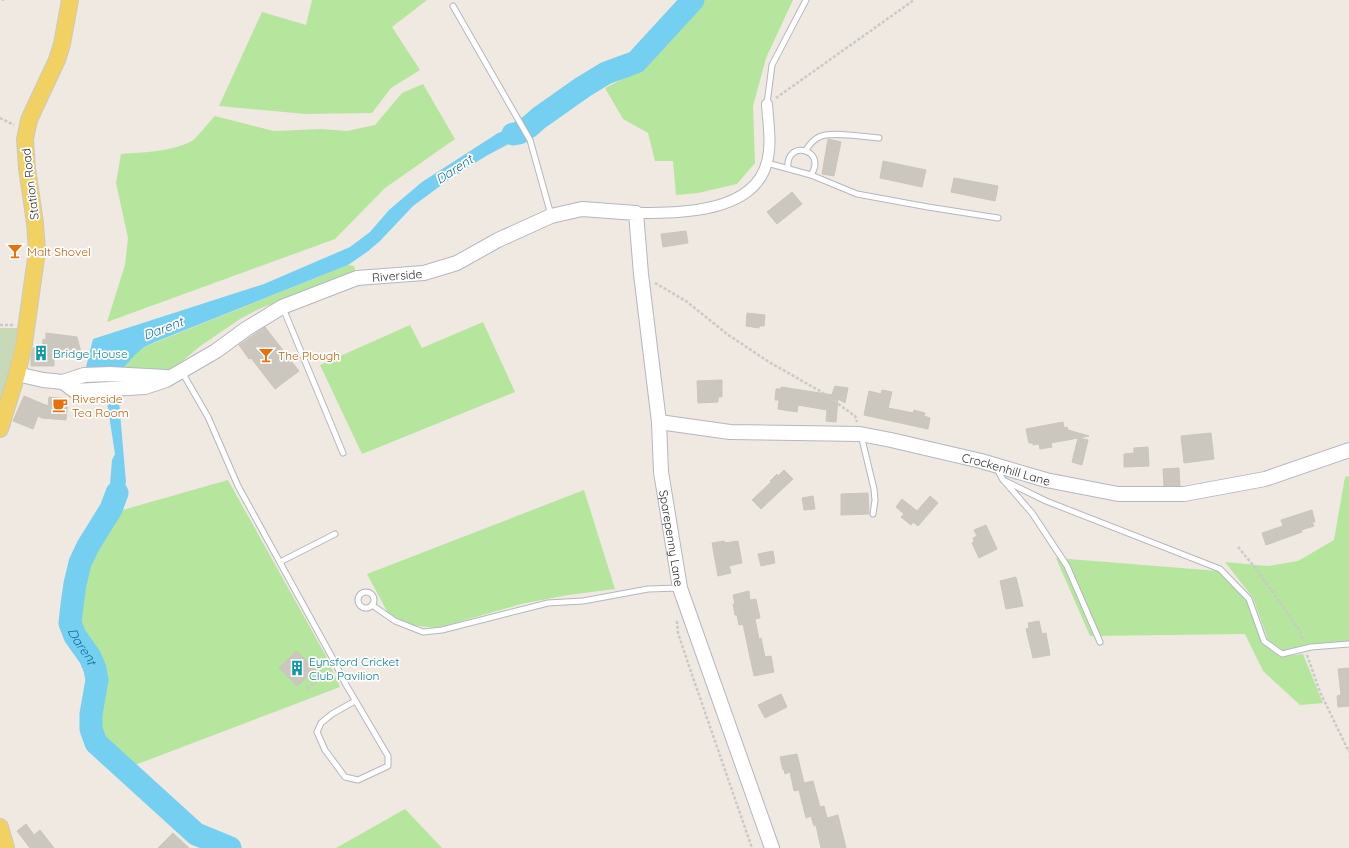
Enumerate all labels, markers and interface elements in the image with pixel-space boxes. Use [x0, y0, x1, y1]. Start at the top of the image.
street label: Station Road [18, 147, 42, 221]
water label: Darent [432, 150, 477, 187]
bar icon: Malt Shovel [6, 242, 24, 260]
place label: Malt Shovel [27, 244, 91, 259]
street label: Riverside [371, 266, 423, 284]
water label: Darent [141, 313, 187, 343]
building icon: Bridge House [32, 344, 50, 362]
place label: Bridge House [53, 346, 128, 361]
bar icon: The Plough [257, 346, 275, 364]
place label: The Plough [278, 348, 340, 363]
place label: Riverside Tea Room [72, 391, 129, 420]
cafe icon: Riverside Tea Room [51, 396, 69, 414]
street label: Crockenhill Lane [961, 449, 1052, 488]
street label: Sparepenny Lane [657, 489, 687, 588]
water label: Darent [65, 626, 101, 669]
place label: Eynsford Cricket Club Pavilion [309, 654, 399, 683]
building icon: Eynsford Cricket Club Pavilion [288, 659, 306, 677]

